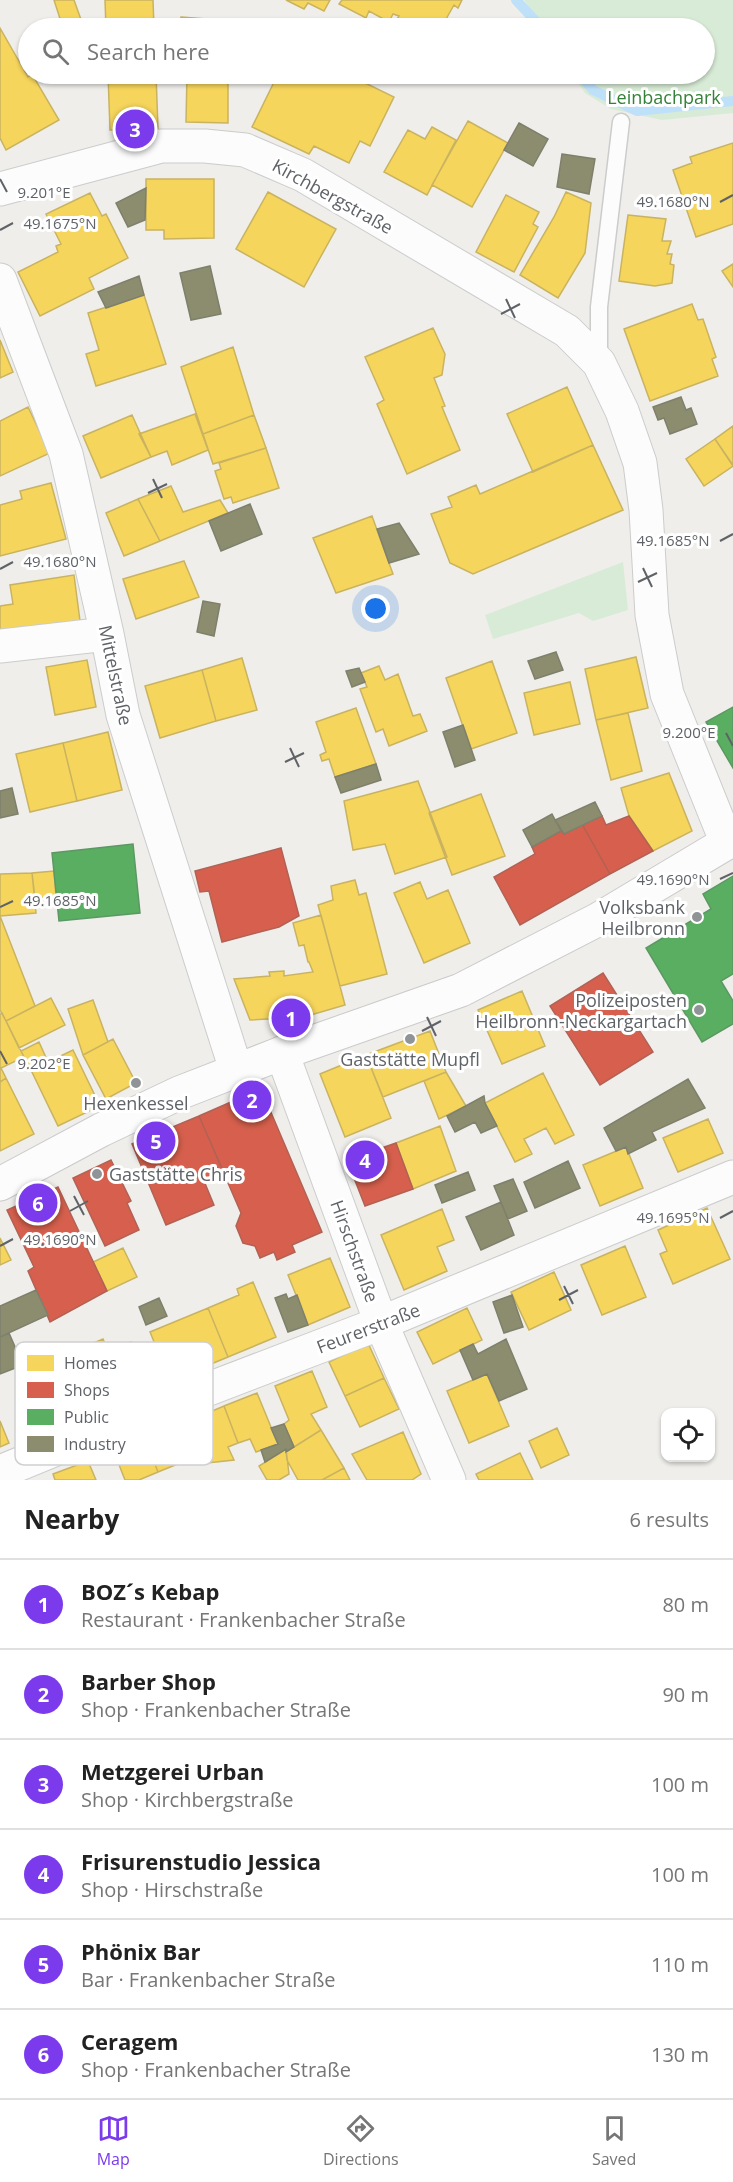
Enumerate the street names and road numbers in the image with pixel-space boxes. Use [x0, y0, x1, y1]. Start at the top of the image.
street label: Kirchbergstraße [268, 153, 398, 239]
street label: Mittelstraße [94, 623, 138, 727]
street label: Hirschstraße [325, 1197, 385, 1305]
street label: Feurerstraße [313, 1297, 423, 1359]

